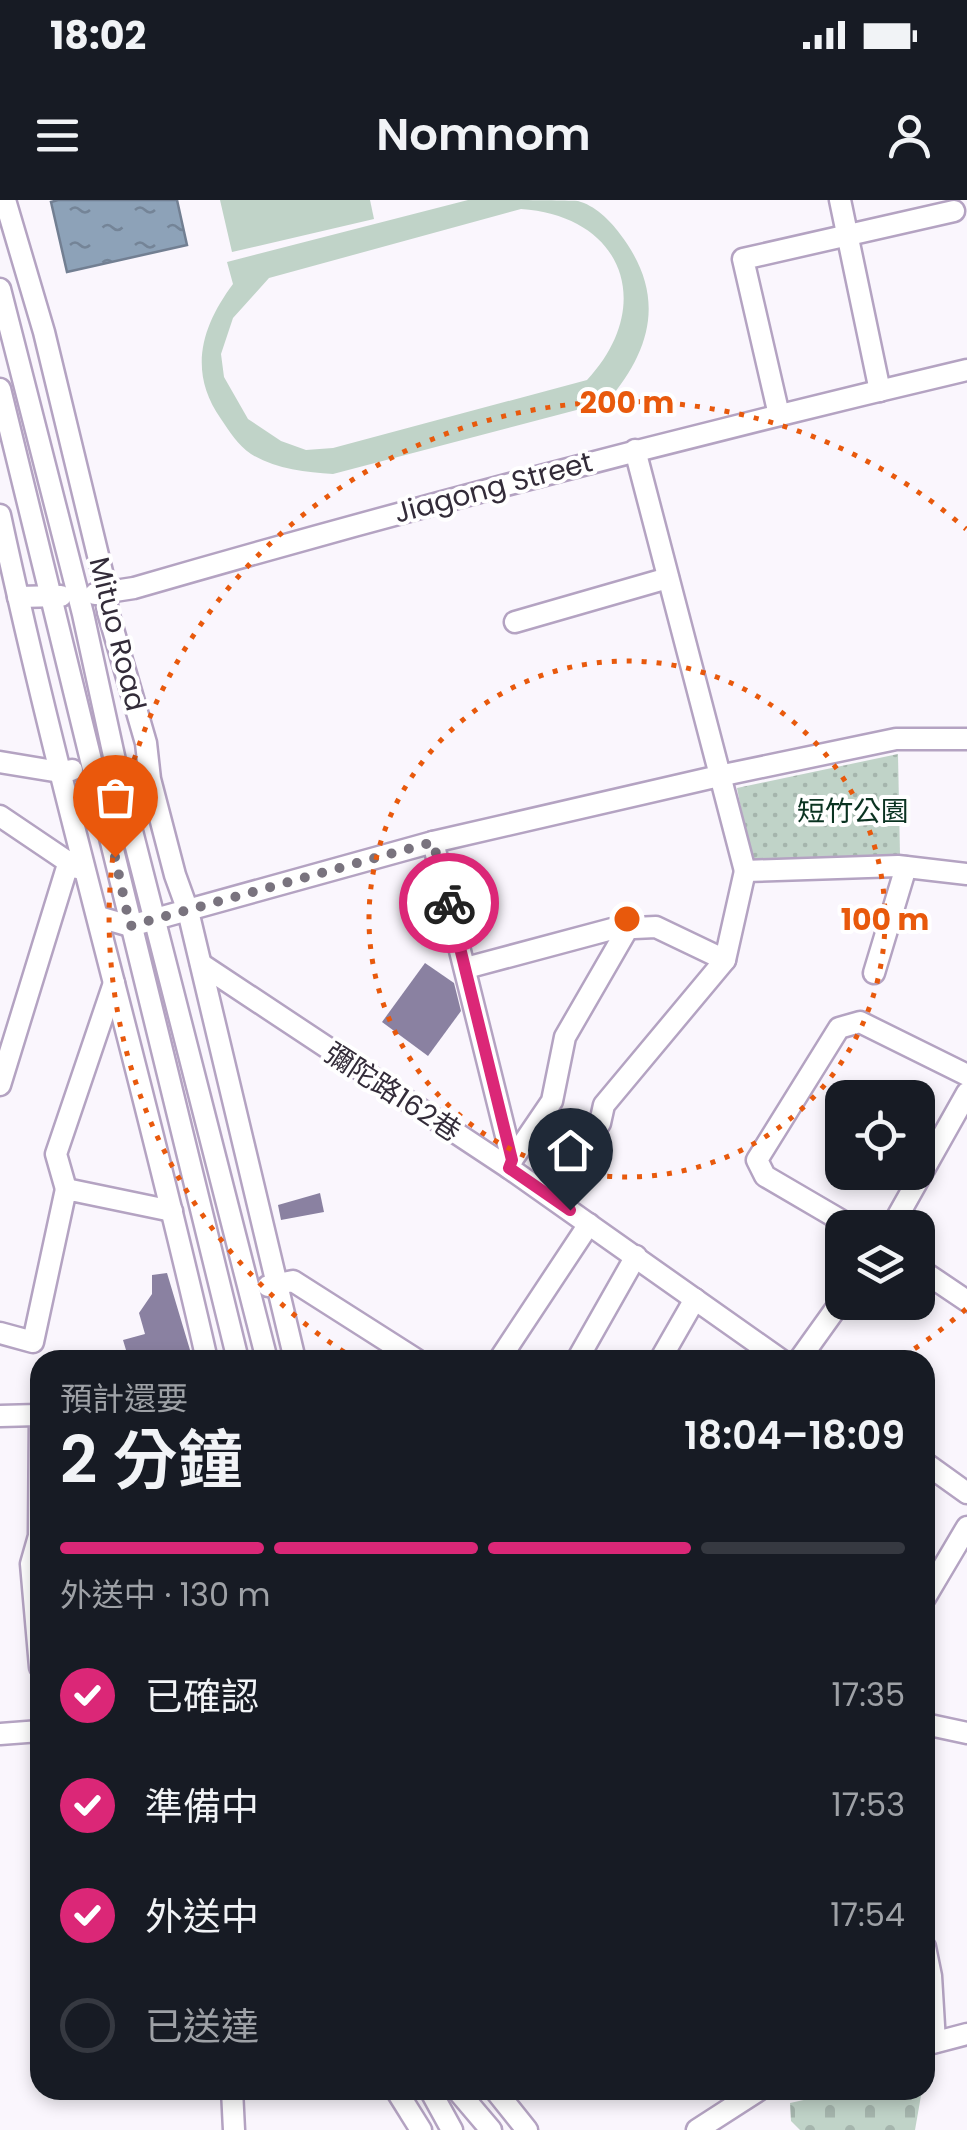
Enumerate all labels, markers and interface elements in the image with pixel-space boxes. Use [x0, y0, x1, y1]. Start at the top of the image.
text: 18:02 [50, 9, 146, 62]
text: Nomnom [376, 103, 591, 166]
icon: menu [30, 108, 85, 163]
icon: person [882, 108, 937, 163]
text: 200 m [580, 381, 674, 424]
street label: Jiagong Street [390, 442, 597, 533]
street label: Mituo Road [80, 553, 155, 715]
pin [73, 755, 158, 858]
icon: bag [88, 770, 143, 825]
park label: 短竹公園 [797, 792, 909, 831]
courier [399, 853, 499, 953]
icon: bike [422, 876, 477, 931]
text: 100 m [841, 898, 929, 941]
centre of rings [609, 901, 645, 937]
street label: 彌陀路162巷 [317, 1034, 468, 1151]
map controls [825, 1080, 935, 1320]
button: locate [825, 1080, 935, 1190]
pin [528, 1108, 613, 1211]
icon: home [543, 1123, 598, 1178]
button: layers [825, 1210, 935, 1320]
text: 預計還要 [60, 1376, 188, 1421]
text: 18:04–18:09 [684, 1409, 905, 1462]
text: 2 分鐘 [60, 1415, 243, 1506]
text: 外送中 · 130 m [60, 1572, 271, 1617]
icon: check [60, 1668, 115, 1723]
text: 已確認 [145, 1670, 259, 1723]
text: 17:35 [832, 1672, 905, 1717]
icon: check [60, 1778, 115, 1833]
text: 準備中 [145, 1780, 259, 1833]
text: 17:53 [832, 1782, 905, 1827]
icon: check [60, 1888, 115, 1943]
text: 外送中 [145, 1890, 259, 1943]
text: 17:54 [830, 1892, 905, 1937]
text: 已送達 [145, 2000, 259, 2053]

